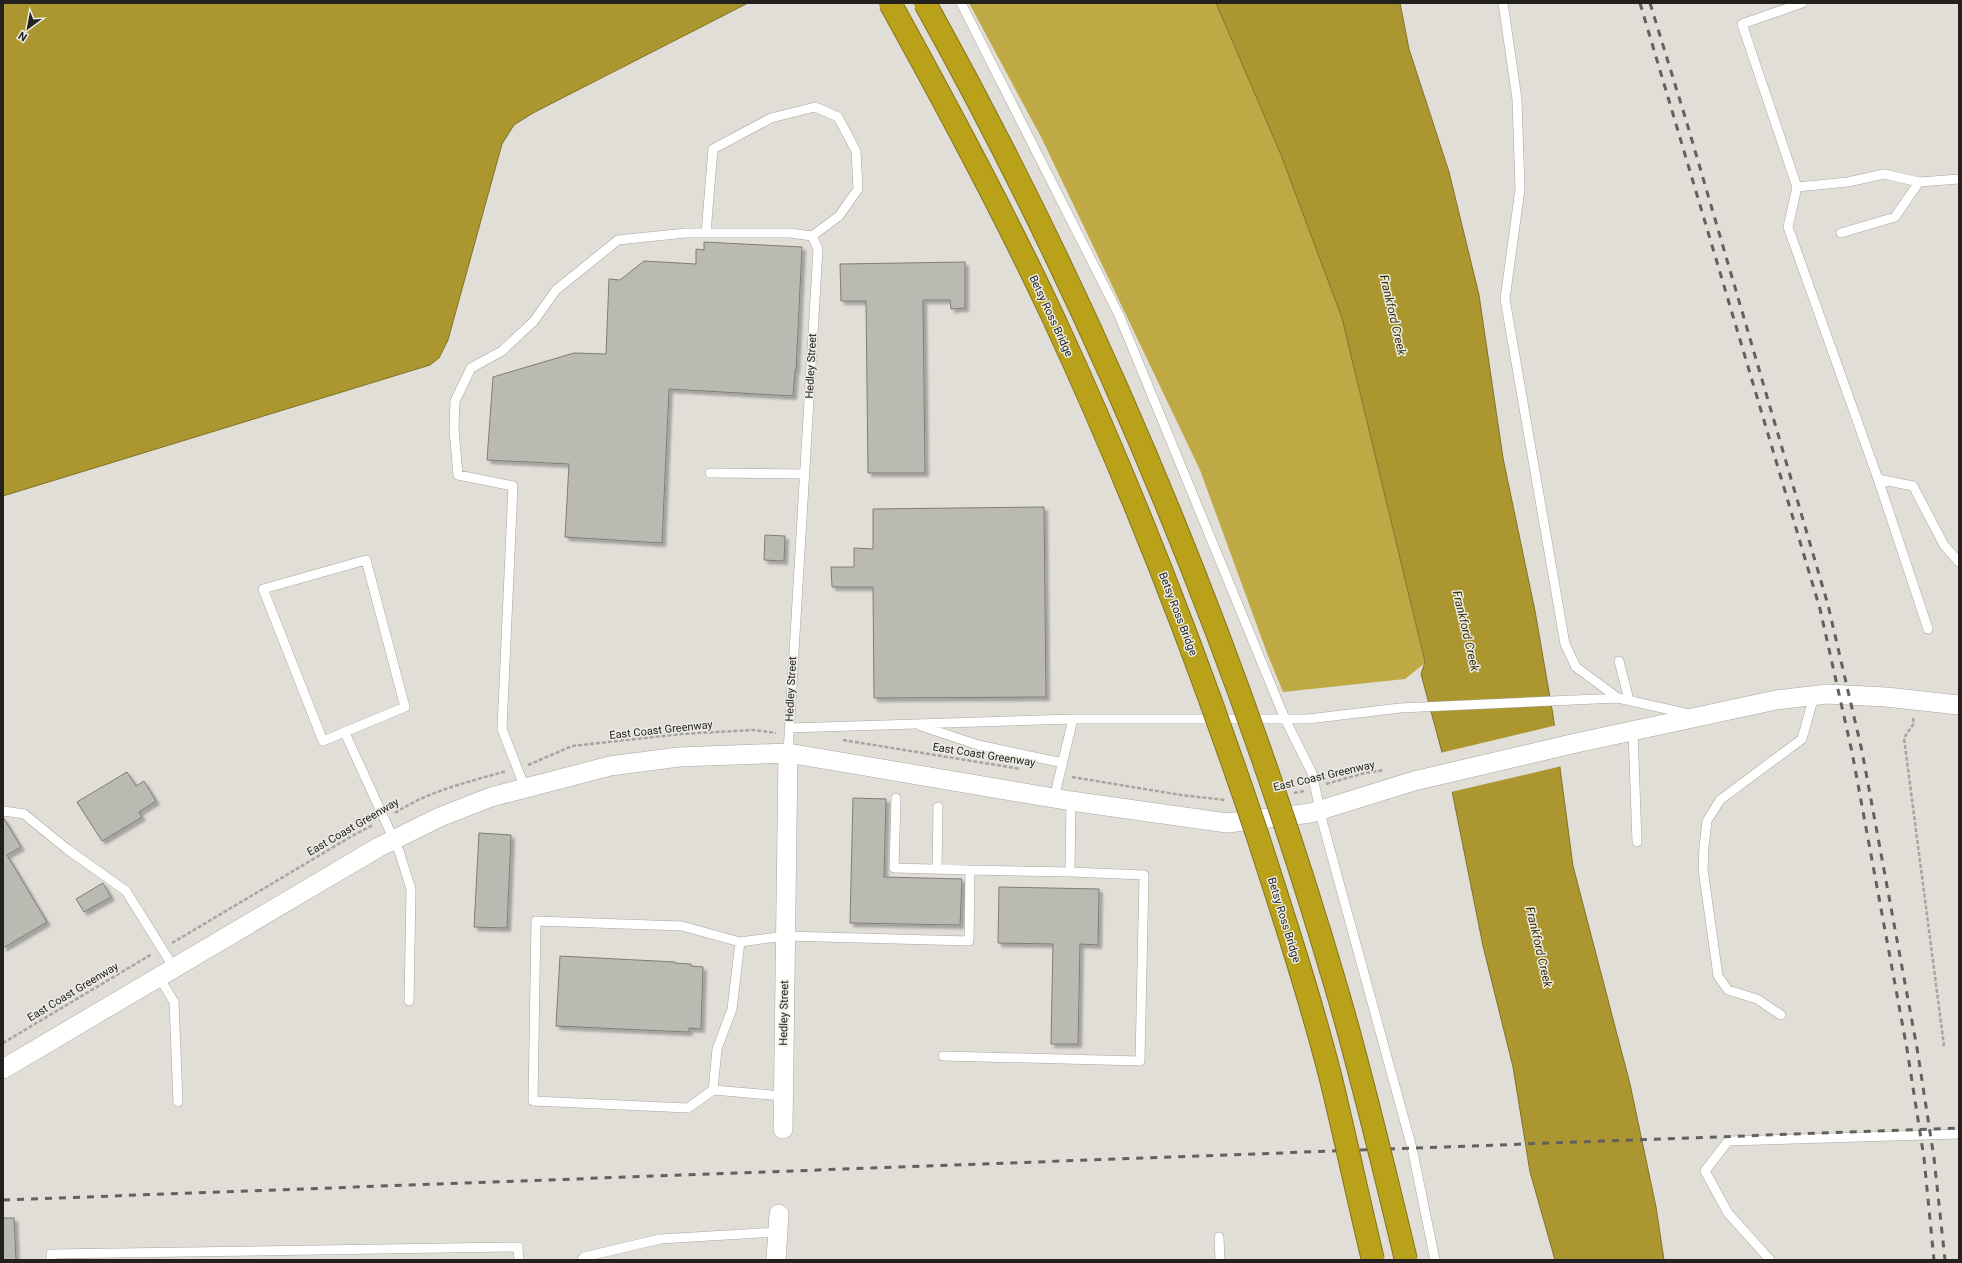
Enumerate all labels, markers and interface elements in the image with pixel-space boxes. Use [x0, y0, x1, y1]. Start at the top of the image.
north arrow [8, 8, 48, 48]
text: N [16, 28, 30, 44]
street label: Betsy Ross Bridge [1026, 273, 1076, 359]
water label: Frankford Creek [1377, 273, 1409, 358]
street label: Hedley Street [803, 333, 819, 399]
street label: Betsy Ross Bridge [1156, 570, 1200, 658]
water label: Frankford Creek [1450, 589, 1482, 674]
street label: Hedley Street [783, 656, 799, 722]
street label: East Coast Greenway [609, 718, 714, 742]
street label: East Coast Greenway [932, 740, 1037, 770]
street label: East Coast Greenway [1272, 758, 1377, 794]
street label: East Coast Greenway [305, 795, 402, 859]
street label: Betsy Ross Bridge [1265, 876, 1303, 964]
water label: Frankford Creek [1523, 905, 1555, 990]
street label: East Coast Greenway [25, 959, 122, 1024]
street label: Hedley Street [777, 980, 791, 1046]

